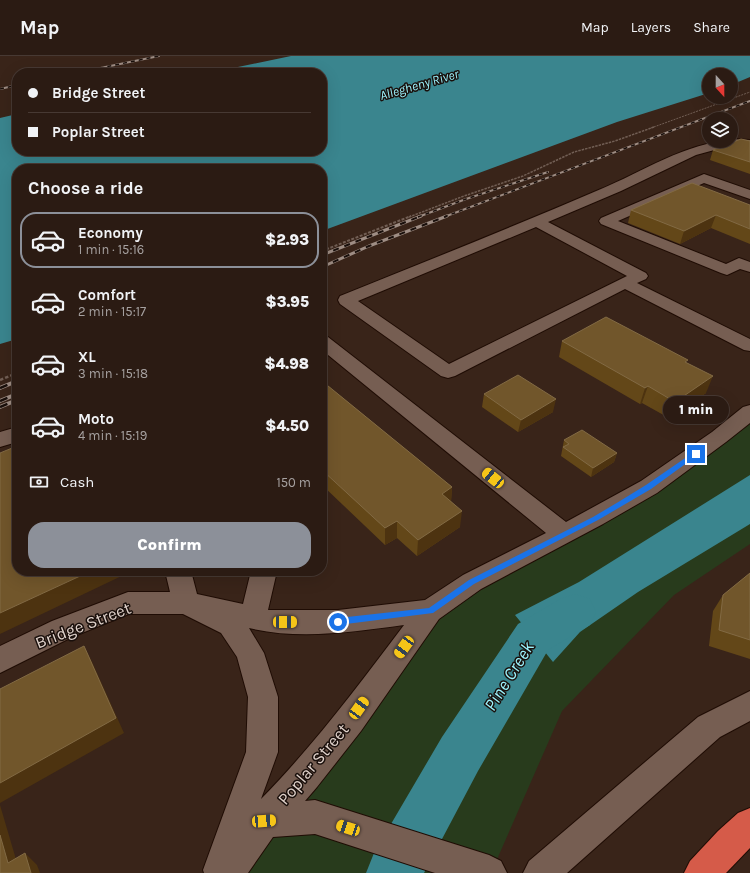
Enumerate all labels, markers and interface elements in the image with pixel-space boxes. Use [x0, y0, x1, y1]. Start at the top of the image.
text: Map [20, 17, 59, 39]
text: Map [581, 19, 609, 36]
text: Layers [631, 19, 671, 36]
text: Share [693, 19, 730, 36]
water label: Allegheny River [378, 66, 461, 103]
north arrow [702, 68, 738, 104]
map controls [702, 68, 738, 148]
text: Bridge Street [52, 84, 145, 102]
button: layers [702, 112, 738, 148]
text: Poplar Street [52, 123, 145, 141]
text: Choose a ride [28, 177, 143, 199]
icon: car [30, 222, 66, 258]
text: Economy [78, 224, 143, 242]
text: $2.93 [265, 231, 309, 249]
text: 1 min · 15:16 [78, 242, 144, 257]
icon: car [30, 284, 66, 320]
text: Comfort [78, 286, 136, 304]
text: $3.95 [265, 293, 309, 311]
text: 2 min · 15:17 [78, 304, 146, 319]
icon: car [30, 346, 66, 382]
text: XL [78, 348, 96, 366]
text: $4.98 [265, 355, 309, 373]
text: 3 min · 15:18 [78, 366, 148, 381]
callout: 1 min [663, 396, 729, 424]
text: 1 min [679, 402, 713, 417]
icon: car [30, 408, 66, 444]
text: Moto [78, 410, 114, 428]
text: $4.50 [265, 417, 309, 435]
text: 4 min · 15:19 [78, 428, 147, 443]
route end [687, 445, 705, 463]
car [480, 466, 506, 490]
icon: cash [28, 471, 50, 493]
text: Cash [60, 473, 94, 491]
text: 150 m [276, 475, 311, 490]
button: Confirm [28, 522, 311, 568]
street label: Bridge Street [32, 598, 134, 652]
route start [329, 613, 347, 631]
car [273, 616, 297, 628]
car [392, 634, 416, 660]
water label: Pine Creek [479, 637, 539, 715]
car [347, 695, 371, 721]
street label: Poplar Street [273, 719, 353, 809]
car [252, 814, 276, 828]
car [335, 819, 361, 837]

